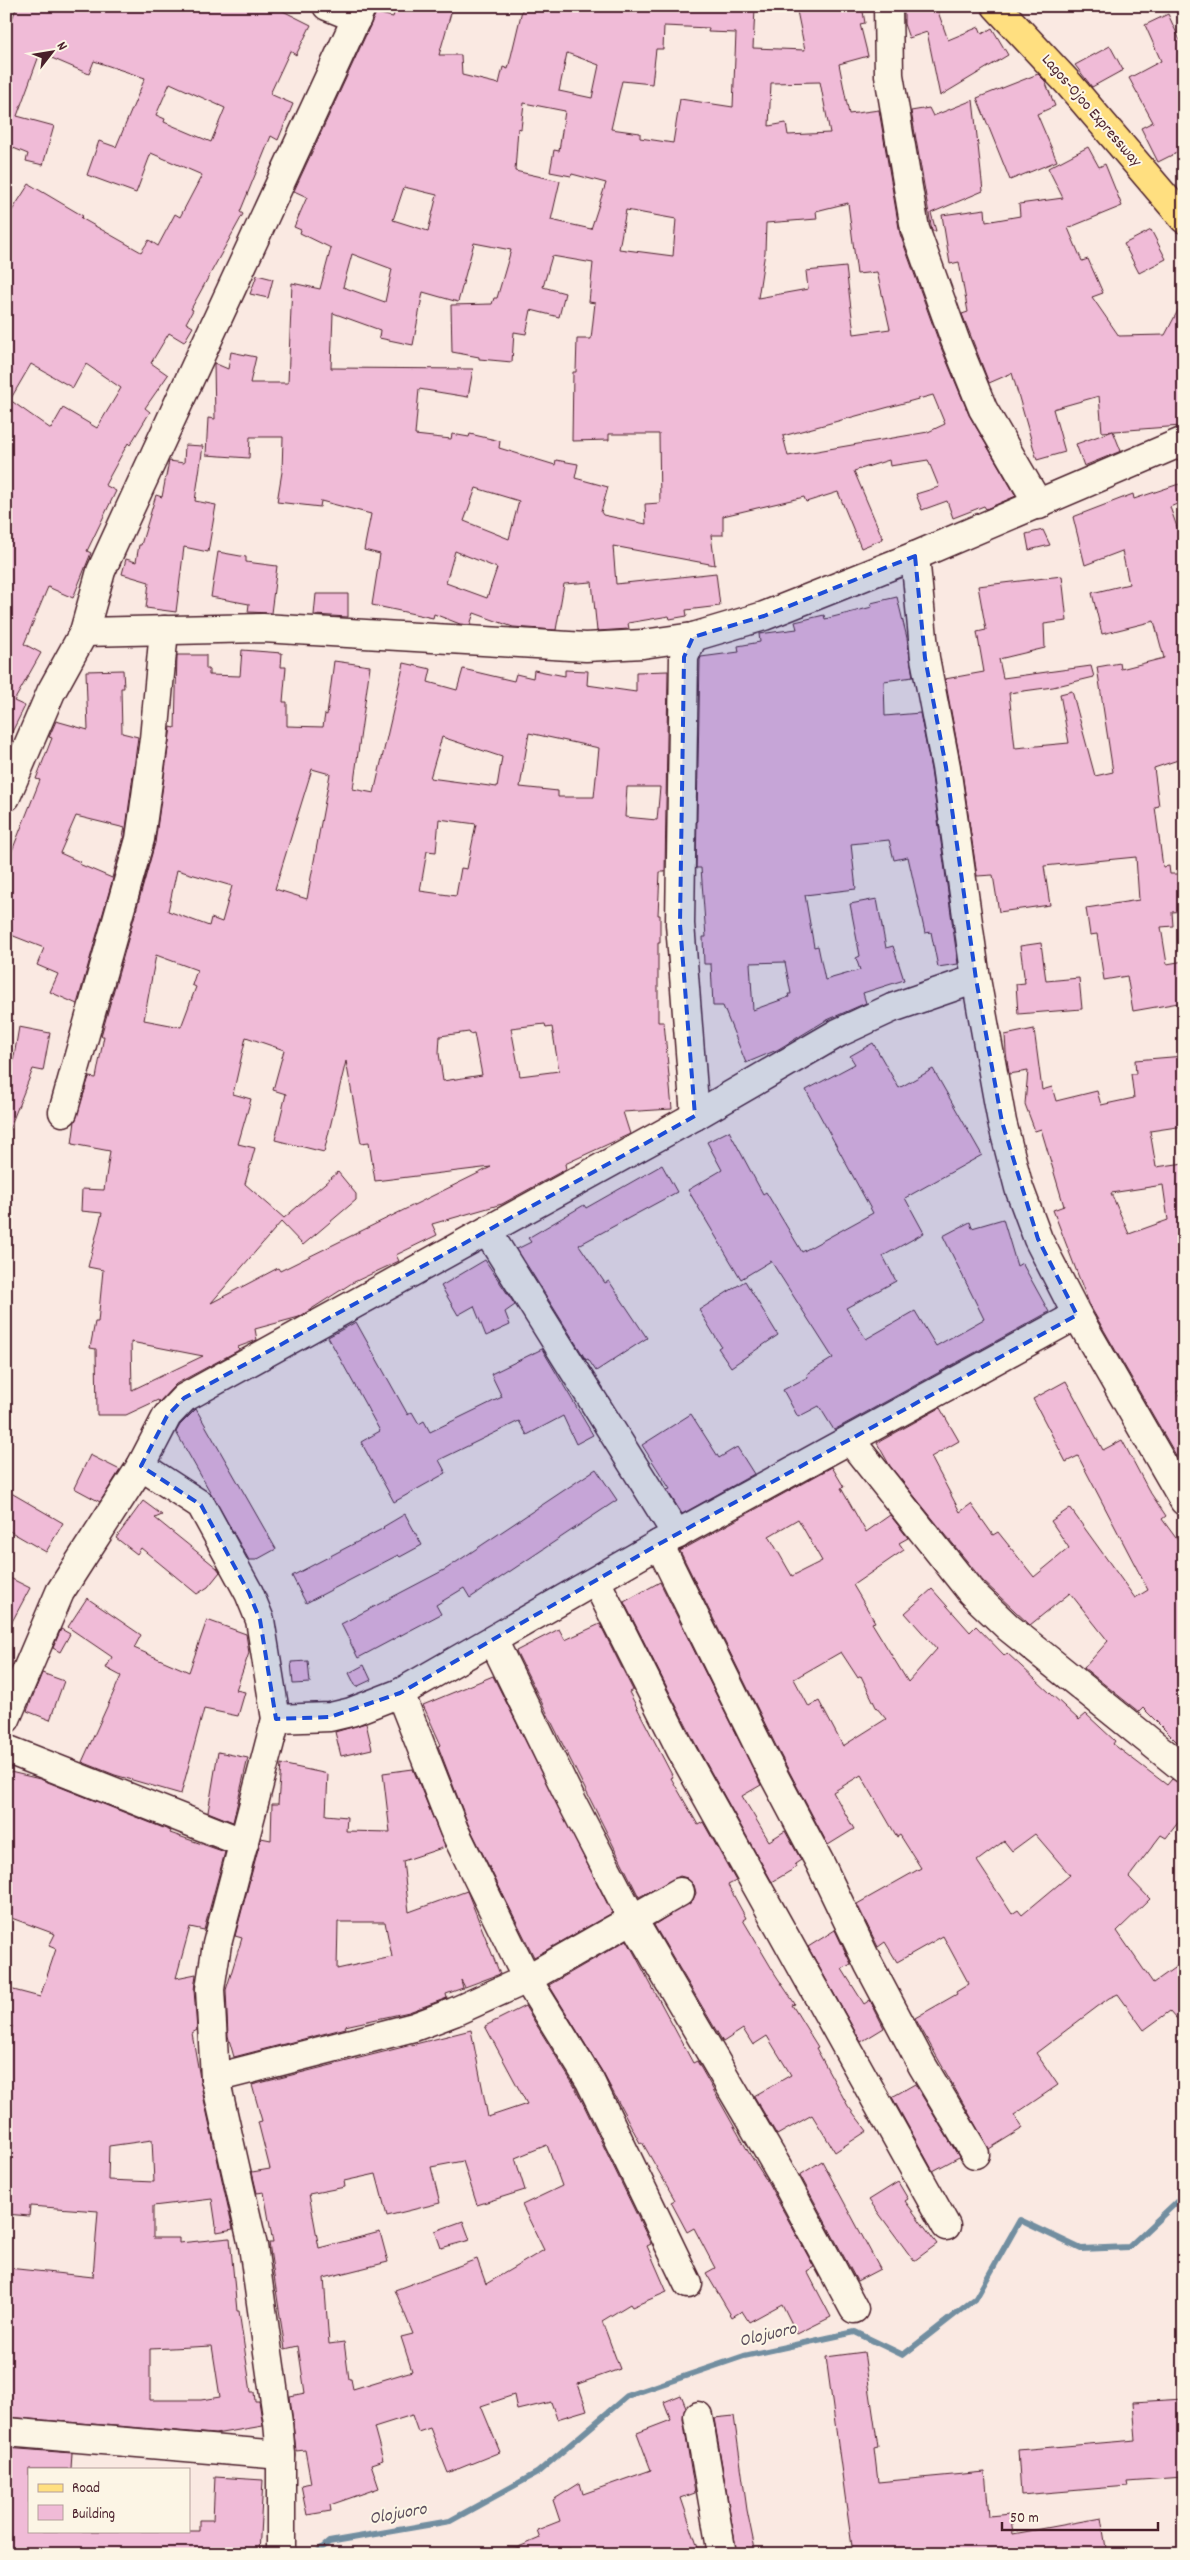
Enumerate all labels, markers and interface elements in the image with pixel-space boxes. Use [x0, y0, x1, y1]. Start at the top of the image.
north arrow [28, 28, 78, 78]
text: N [51, 38, 72, 55]
street label: Lagos-Ojoo Expressway [1035, 49, 1147, 173]
water label: Olojuoro [737, 2317, 800, 2355]
legend [28, 2468, 190, 2532]
text: Road [72, 2478, 100, 2500]
water label: Olojuoro [367, 2498, 430, 2532]
scale bar [1002, 2500, 1159, 2532]
text: Building [72, 2504, 115, 2526]
text: 50 m [1010, 2508, 1039, 2530]

